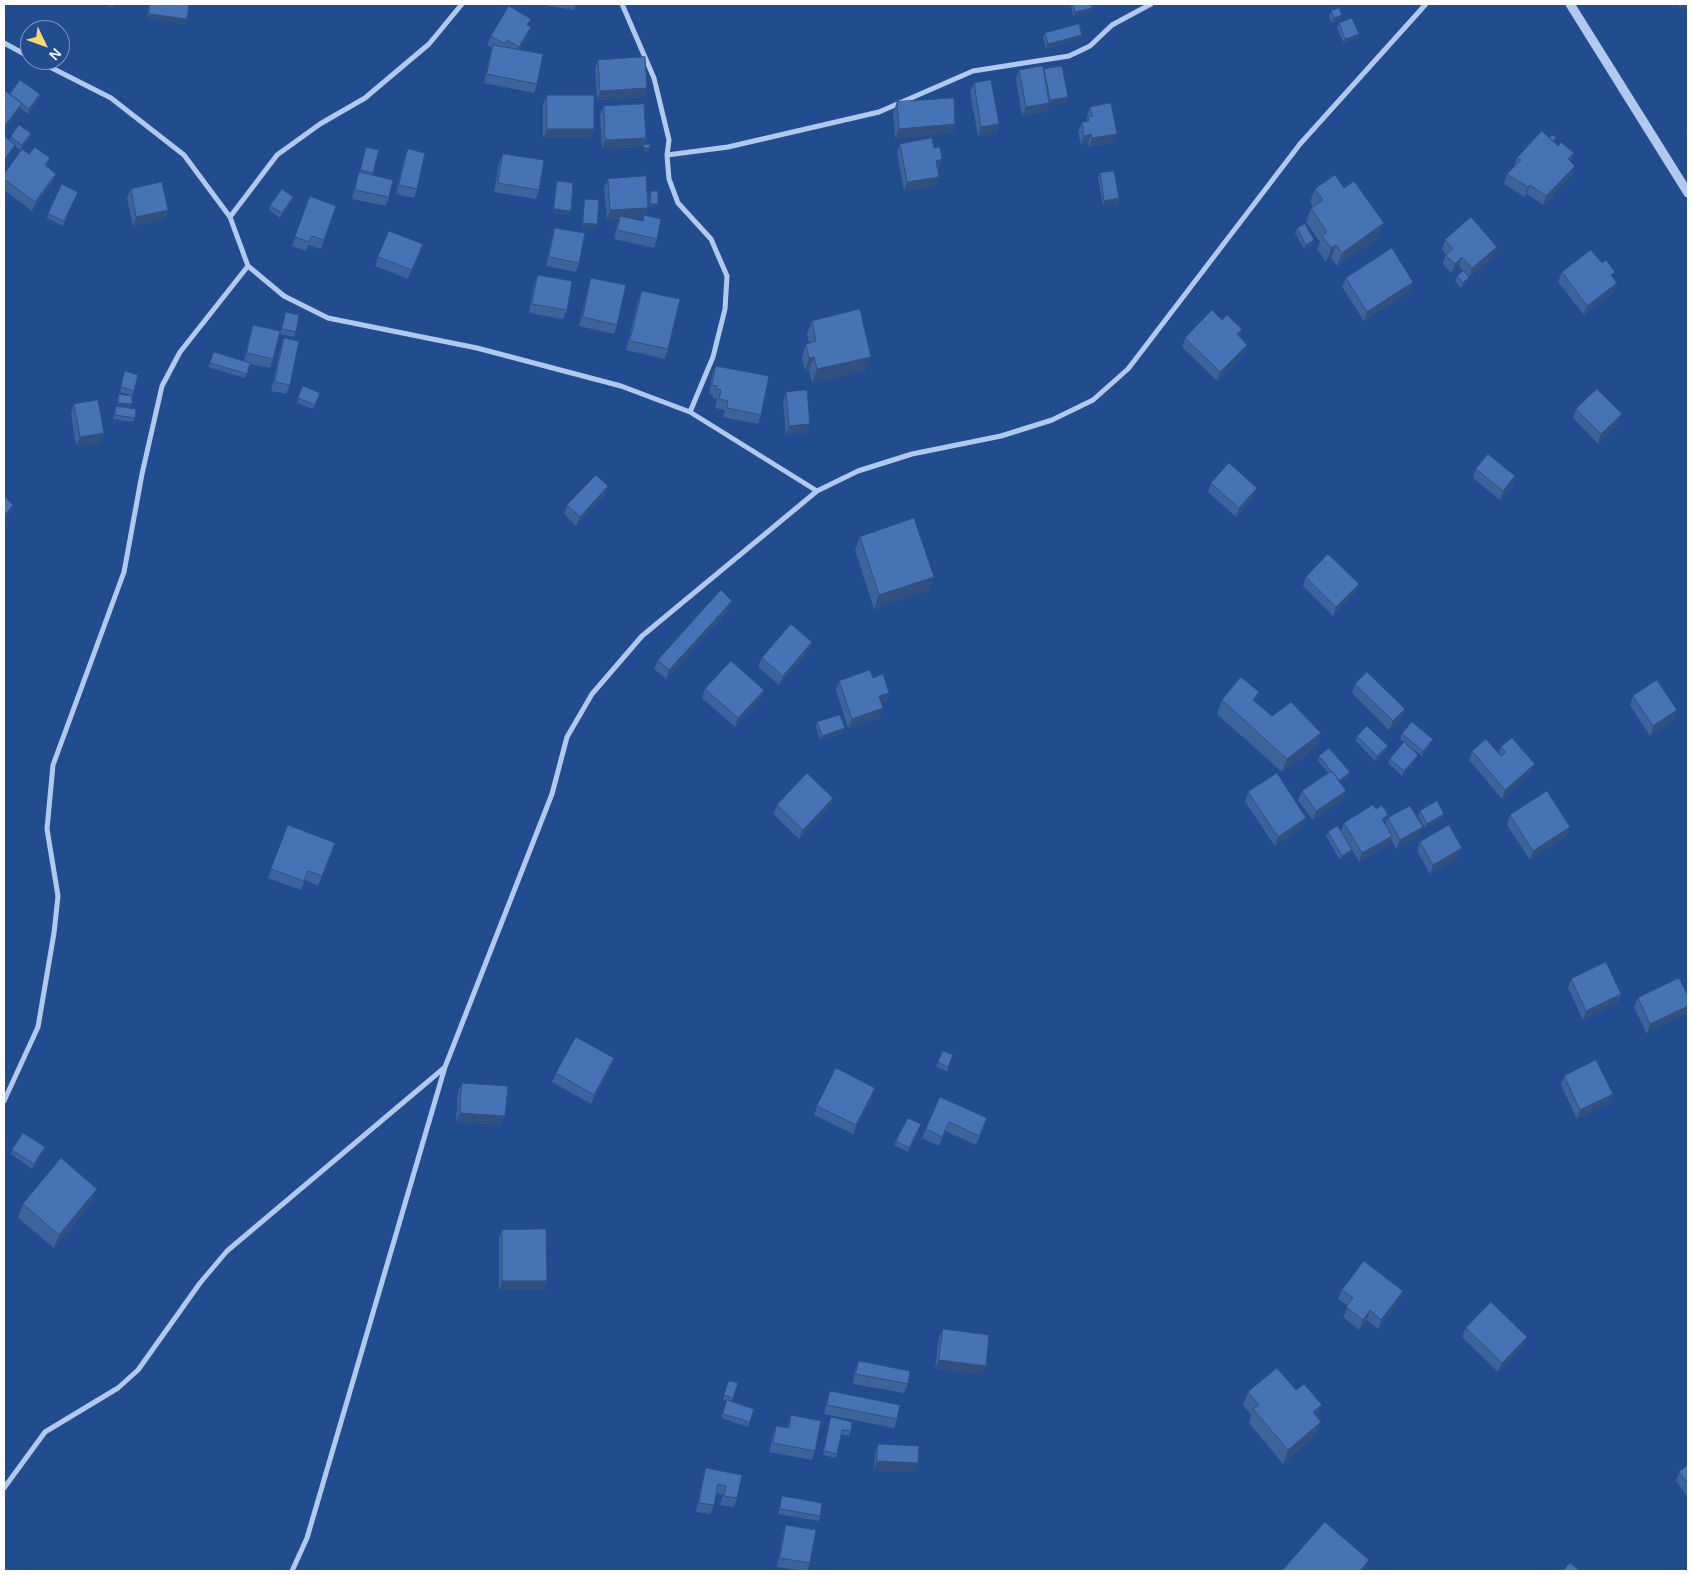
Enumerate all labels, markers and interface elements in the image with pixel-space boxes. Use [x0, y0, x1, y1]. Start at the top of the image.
north arrow [20, 20, 70, 70]
text: N [46, 45, 65, 63]

